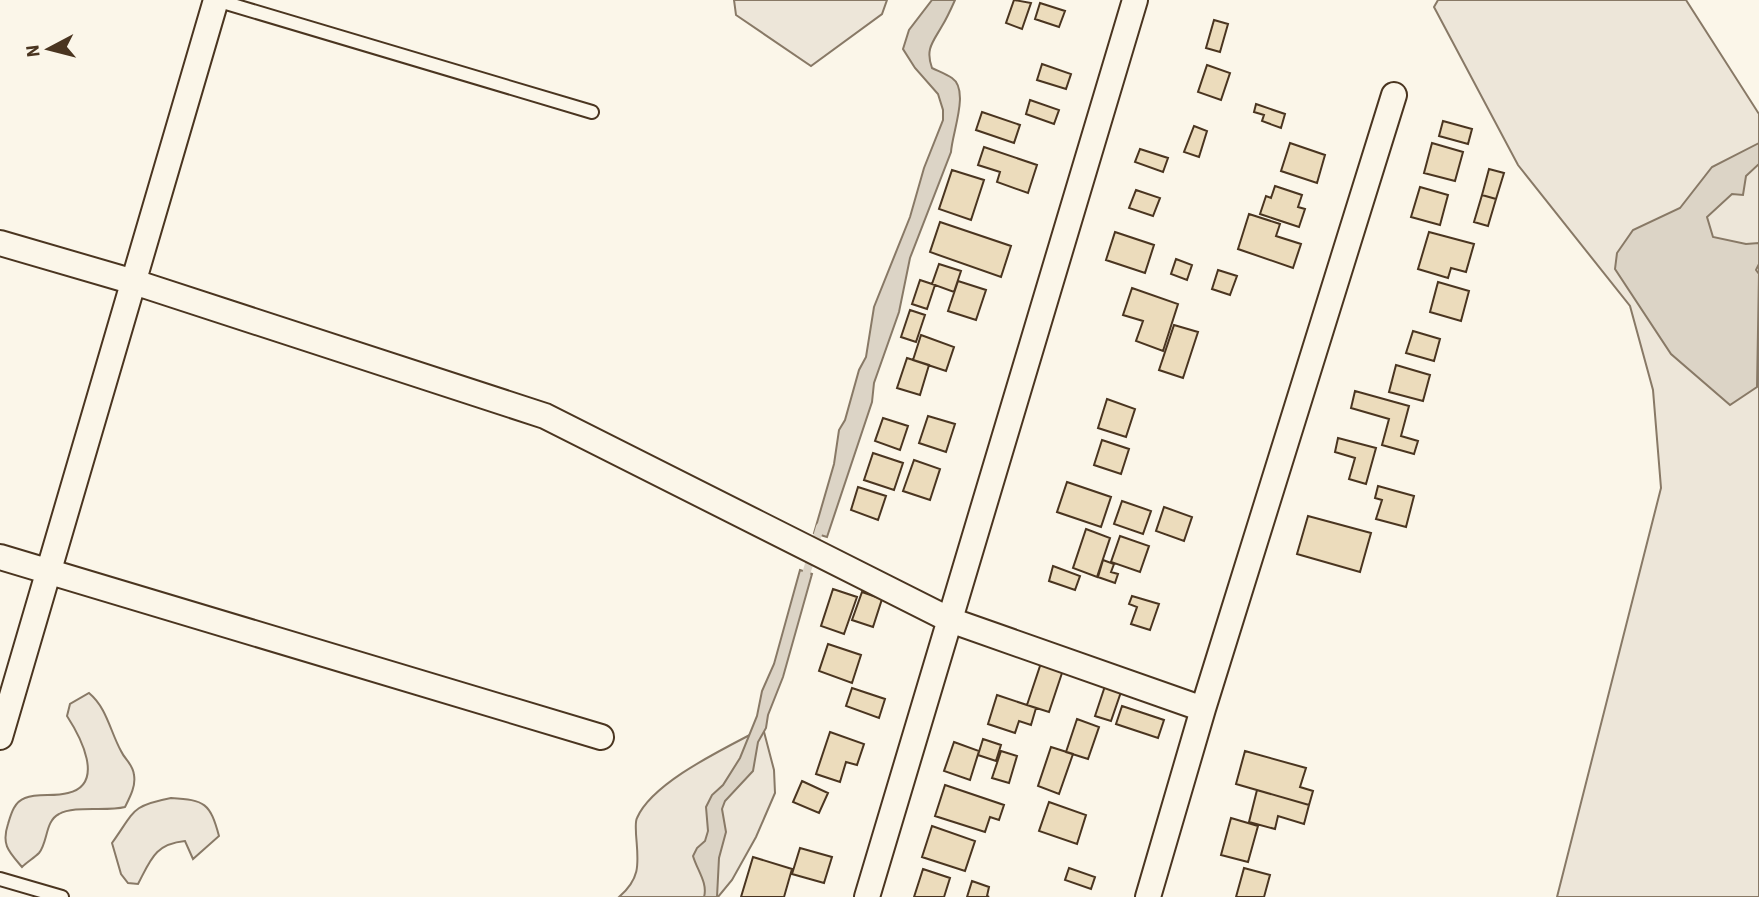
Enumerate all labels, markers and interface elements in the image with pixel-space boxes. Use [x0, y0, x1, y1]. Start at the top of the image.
north arrow [14, 14, 84, 84]
text: N [19, 43, 48, 59]

